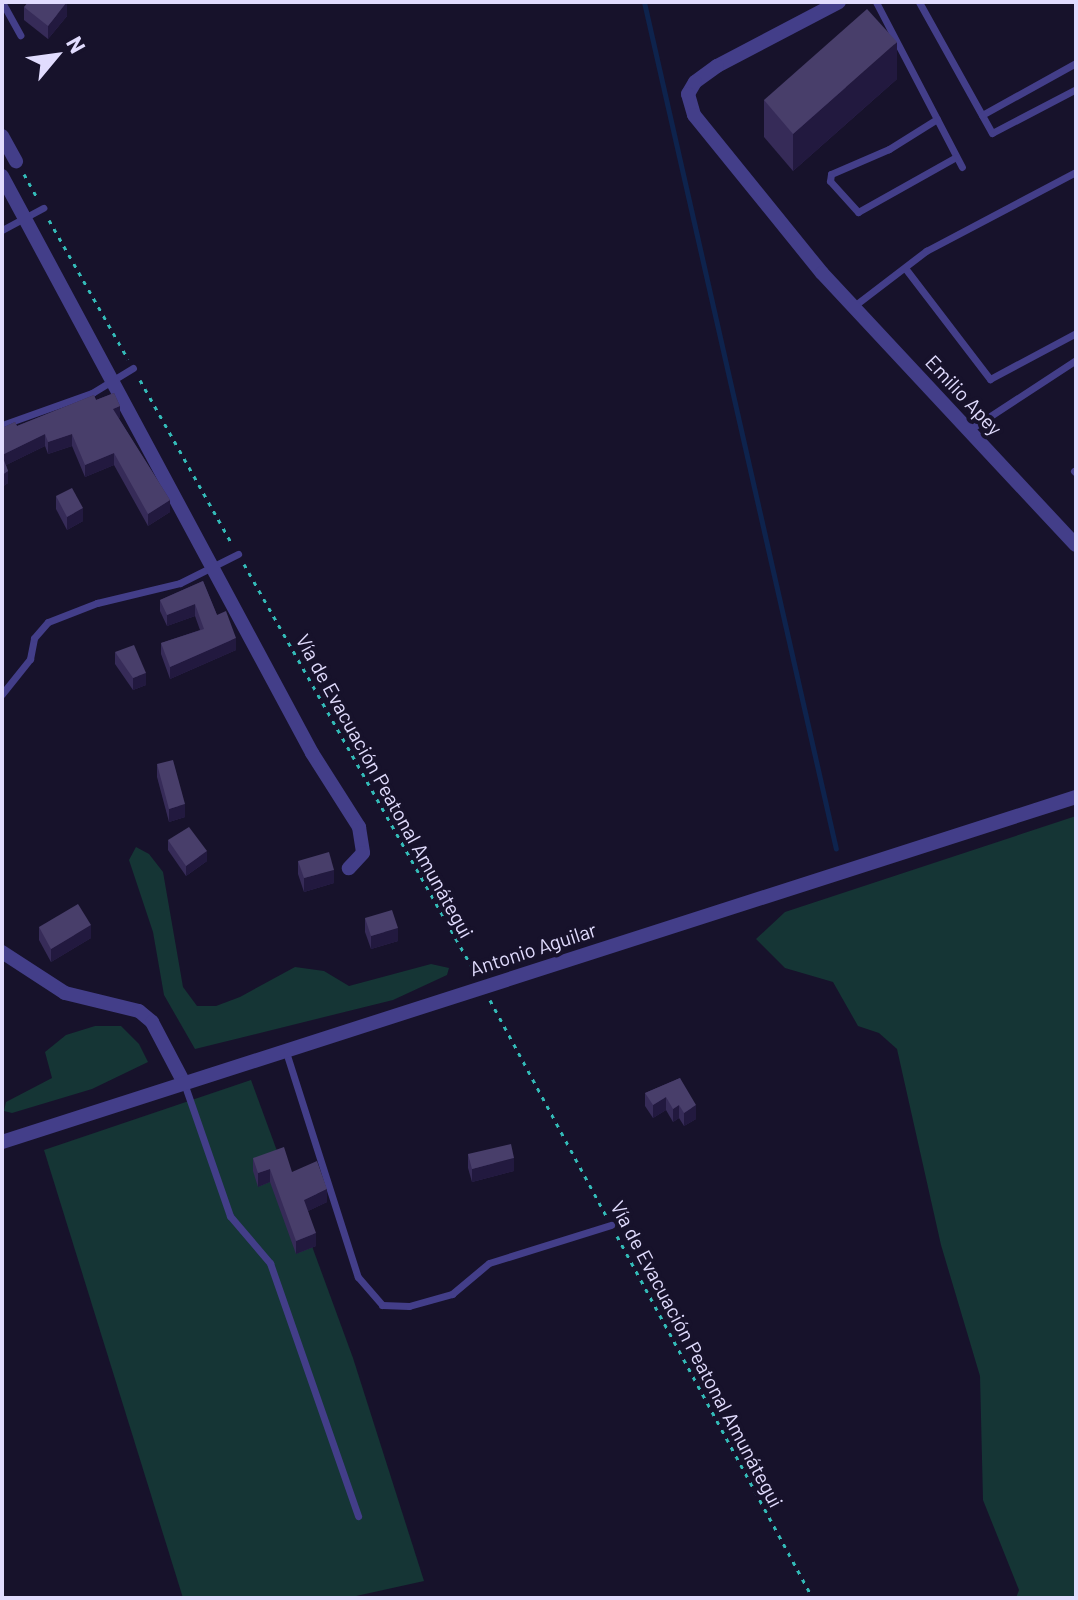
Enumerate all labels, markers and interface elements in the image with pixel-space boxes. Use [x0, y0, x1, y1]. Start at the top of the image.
north arrow [16, 16, 96, 96]
text: N [62, 32, 92, 57]
street label: Emilio Apey [921, 350, 1007, 440]
street label: Vía de Evacuación Peatonal Amunátegui [291, 630, 479, 942]
street label: Antonio Aguilar [467, 917, 599, 981]
street label: Vía de Evacuación Peatonal Amunátegui [606, 1197, 788, 1511]

